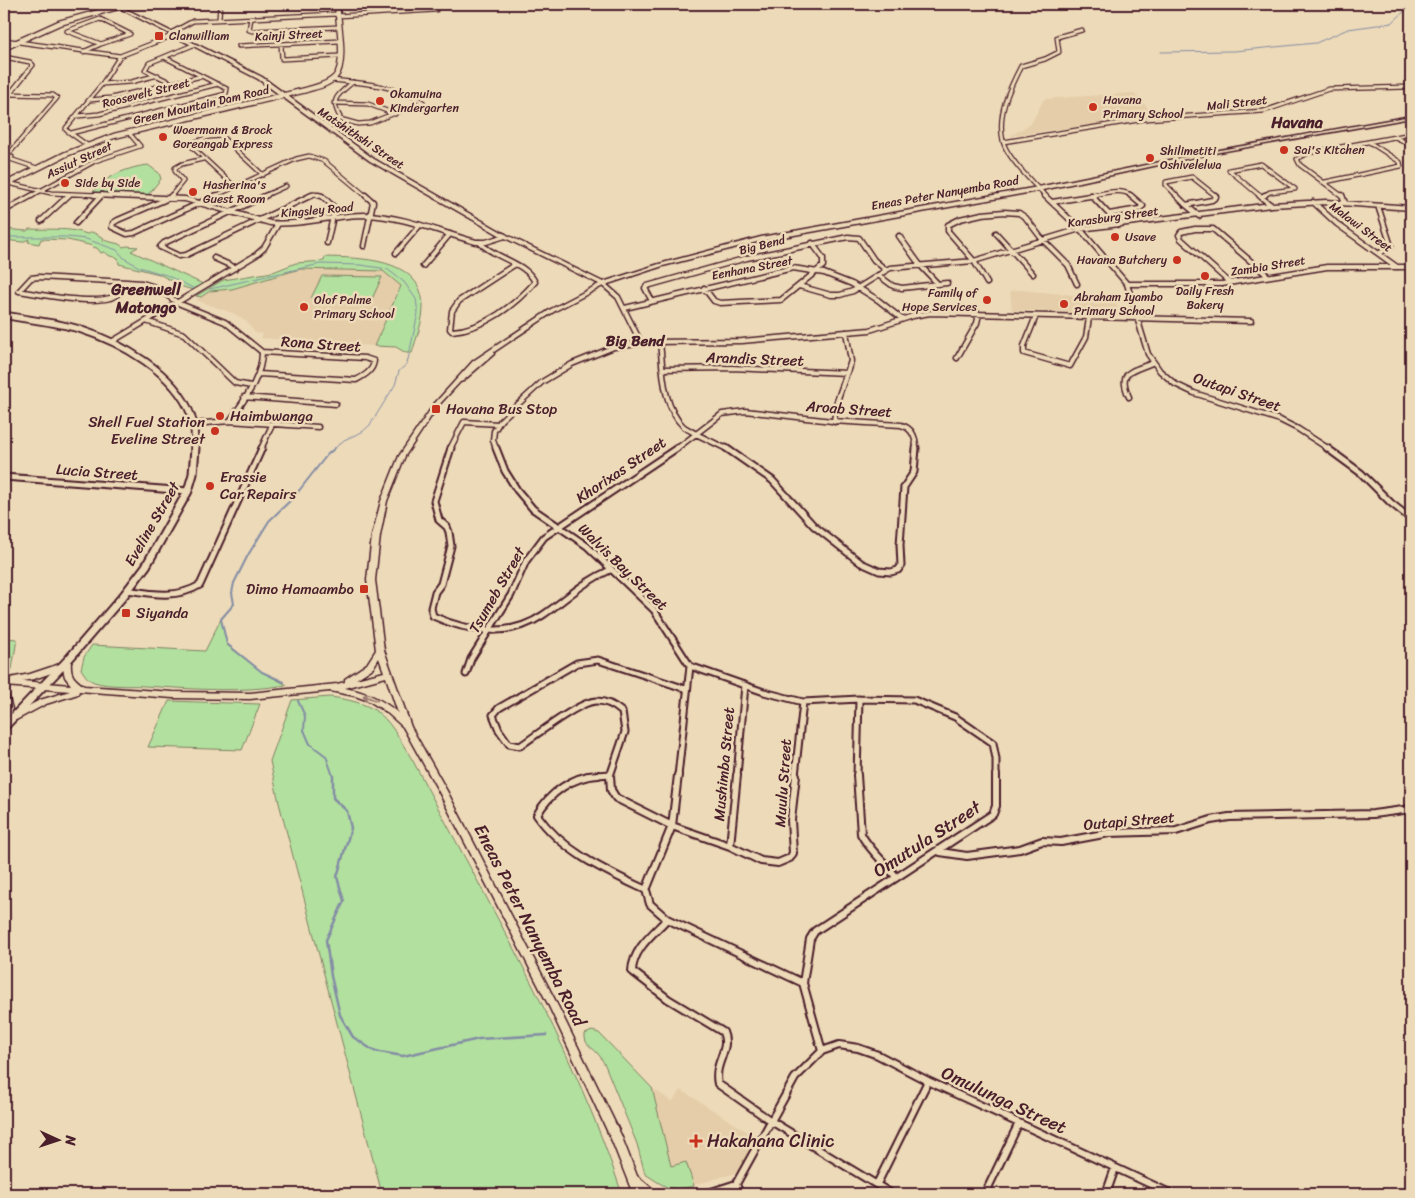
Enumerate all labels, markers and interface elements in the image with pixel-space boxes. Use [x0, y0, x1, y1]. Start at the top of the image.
street label: Kainji Street [254, 22, 324, 48]
place label: Clanwilliam [169, 25, 229, 47]
marker: Clanwilliam [153, 30, 165, 42]
street label: Roosevelt Street [100, 71, 192, 115]
street label: Green Mountain Dam Road [131, 78, 273, 131]
place label: Okamuina Kindergarten [390, 83, 459, 119]
place label: Havana Primary School [1103, 89, 1184, 125]
street label: Mali Street [1206, 89, 1268, 117]
marker: Okamuina Kindergarten [374, 95, 386, 107]
street label: Matshithshi Street [313, 101, 409, 175]
marker: Havana Primary School [1087, 101, 1099, 113]
district label: Havana [1270, 108, 1324, 137]
place label: Woermann & Brock Goreangab Express [173, 119, 273, 155]
marker: Woermann & Brock Goreangab Express [157, 131, 169, 143]
street label: Assiut Street [41, 135, 117, 185]
place label: Sai's Kitchen [1294, 139, 1365, 161]
place label: Shilimetiti Oshivelelwa [1160, 140, 1222, 176]
marker: Sai's Kitchen [1278, 144, 1290, 156]
marker: Shilimetiti Oshivelelwa [1144, 152, 1156, 164]
street label: Eneas Peter Nanyemba Road [870, 169, 1021, 217]
place label: Side by Side [75, 172, 140, 194]
place label: Hasherina's Guest Room [203, 174, 267, 210]
marker: Side by Side [59, 177, 71, 189]
marker: Hasherina's Guest Room [187, 186, 199, 198]
street label: Kingsley Road [280, 196, 355, 224]
street label: Malawi Street [1324, 196, 1398, 258]
street label: Karasburg Street [1066, 200, 1160, 234]
place label: Usave [1125, 226, 1156, 248]
street label: Big Bend [737, 229, 788, 261]
marker: Usave [1109, 231, 1121, 243]
street label: Eenhana Street [710, 249, 796, 287]
place label: Havana Butchery [1077, 249, 1168, 271]
street label: Zambia Street [1229, 249, 1307, 283]
marker: Havana Butchery [1171, 254, 1183, 266]
marker: Daily Fresh Bakery [1199, 270, 1211, 282]
district label: Greenwell Matongo [110, 275, 182, 322]
place label: Daily Fresh Bakery [1176, 280, 1234, 316]
place label: Family of Hope Services [902, 282, 979, 318]
place label: Abraham Iyambo Primary School [1073, 286, 1163, 322]
place label: Olof Palme Primary School [314, 289, 395, 325]
marker: Family of Hope Services [981, 294, 993, 306]
marker: Abraham Iyambo Primary School [1058, 298, 1070, 310]
marker: Olof Palme Primary School [298, 301, 310, 313]
street label: Rona Street [280, 328, 362, 360]
district label: Big Bend [606, 328, 666, 354]
street label: Arandis Street [705, 344, 805, 374]
street label: Outapi Street [1190, 365, 1285, 419]
street label: Aroab Street [804, 393, 893, 425]
place label: Havana Bus Stop [446, 396, 557, 422]
place label: Haimbwanga [230, 403, 313, 429]
marker: Havana Bus Stop [430, 403, 442, 415]
place label: Shell Fuel Station Eveline Street [88, 409, 206, 452]
marker: Haimbwanga [214, 410, 226, 422]
marker: Shell Fuel Station Eveline Street [209, 425, 221, 437]
street label: Khorixas Street [570, 430, 672, 510]
street label: Lucia Street [55, 456, 139, 488]
place label: Erassie Car Repairs [220, 464, 296, 507]
street label: Eveline Street [117, 476, 187, 571]
marker: Erassie Car Repairs [204, 480, 216, 492]
street label: Walvis Bay Street [572, 517, 675, 617]
street label: Tsumeb Street [462, 541, 533, 638]
place label: Dimo Hamaambo [246, 576, 355, 602]
marker: Dimo Hamaambo [358, 583, 370, 595]
place label: Siyanda [136, 600, 189, 626]
marker: Siyanda [120, 607, 132, 619]
one-way arrow [363, 693, 378, 702]
street label: Mushimba Street [706, 705, 742, 822]
street label: Muulu Street [767, 737, 799, 828]
street label: Omutula Street [866, 791, 988, 886]
street label: Outapi Street [1082, 804, 1176, 838]
street label: Eneas Peter Nanyemba Road [465, 818, 596, 1033]
street label: Omulunga Street [936, 1057, 1072, 1143]
north arrow [32, 1116, 82, 1166]
place label: Hakahana Clinic [707, 1125, 834, 1157]
text: N [58, 1134, 83, 1146]
marker: Hakahana Clinic [689, 1134, 703, 1148]

